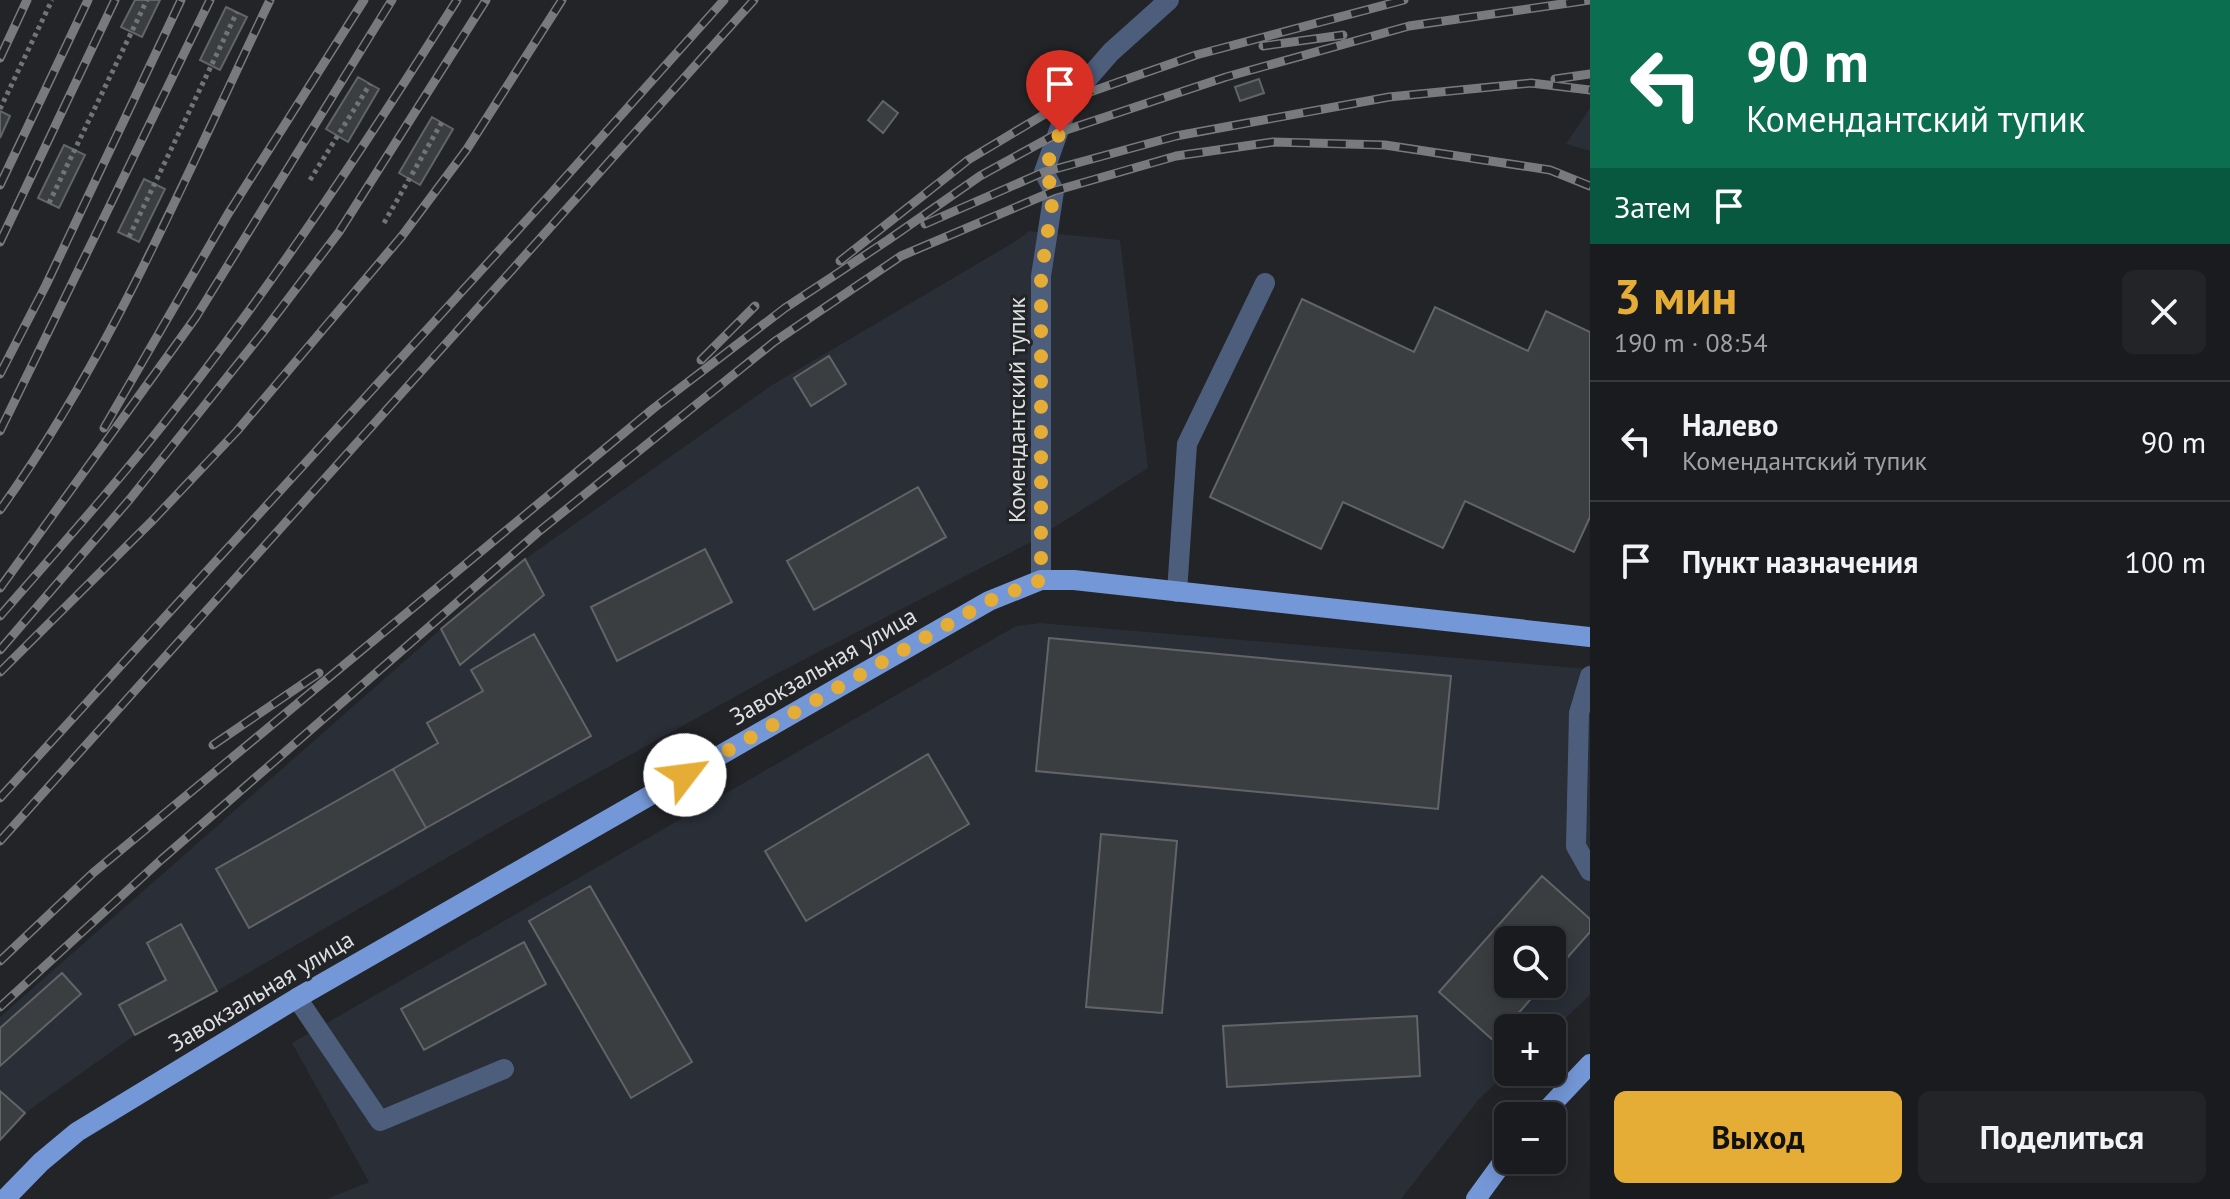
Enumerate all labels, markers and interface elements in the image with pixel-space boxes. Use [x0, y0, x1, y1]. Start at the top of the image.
text: 90 m [1746, 25, 1869, 97]
icon: left [1614, 32, 1718, 136]
pin [1026, 50, 1094, 132]
icon: arrive [1038, 62, 1082, 106]
text: Комендантский тупик [1746, 95, 2085, 142]
icon: arrive [1707, 184, 1751, 228]
text: Затем [1614, 187, 1691, 226]
text: 3 мин [1614, 265, 1737, 327]
button: close [2122, 270, 2206, 354]
street label: Комендантский тупик [1001, 296, 1032, 523]
text: 190 m · 08:54 [1614, 326, 1768, 359]
text: Налево [1682, 405, 1778, 444]
icon: left [1614, 419, 1658, 463]
text: 90 m [2141, 422, 2206, 461]
text: Комендантский тупик [1682, 444, 1927, 477]
icon: arrive [1614, 539, 1658, 583]
text: Пункт назначения [1682, 542, 1918, 581]
text: 100 m [2125, 542, 2206, 581]
street label: Завокзальная улица [724, 600, 922, 732]
position arrow [643, 733, 727, 817]
street label: Завокзальная улица [163, 923, 359, 1059]
map controls [1494, 926, 1566, 1174]
button: search [1494, 926, 1566, 998]
button: + [1494, 1014, 1566, 1086]
button: Выход [1614, 1091, 1902, 1183]
button: Поделиться [1918, 1091, 2206, 1183]
button: − [1494, 1102, 1566, 1174]

